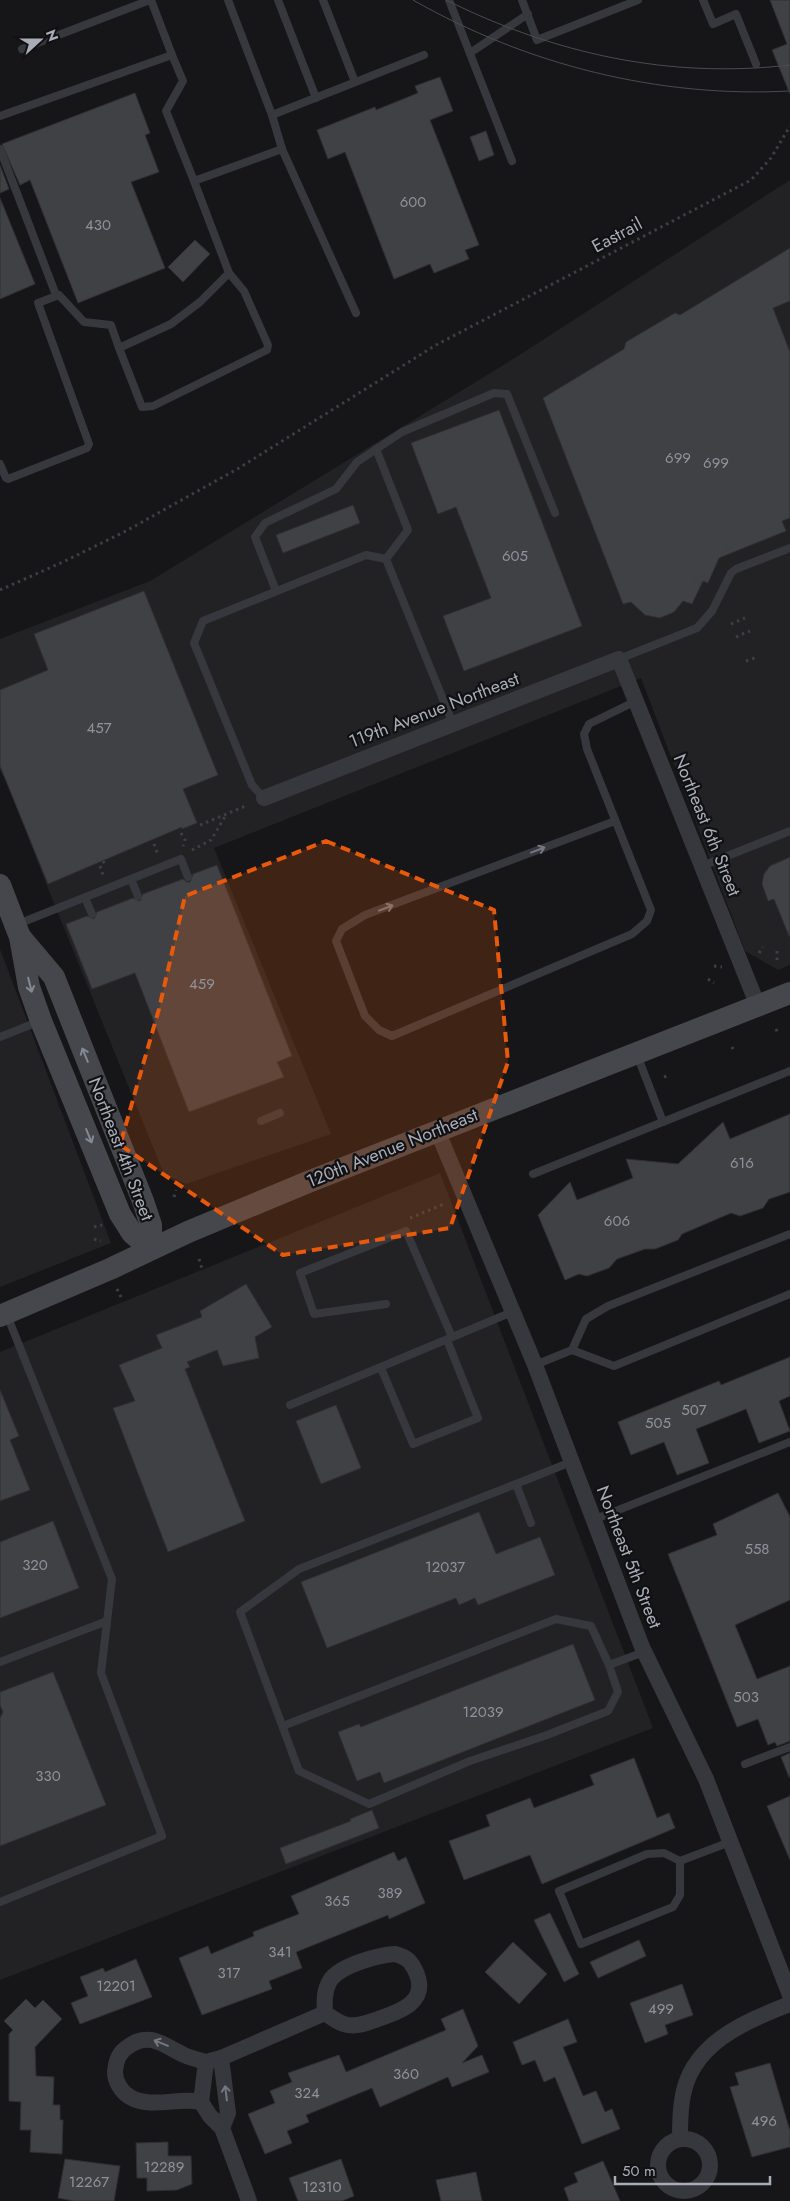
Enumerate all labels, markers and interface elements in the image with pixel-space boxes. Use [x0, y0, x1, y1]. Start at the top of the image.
north arrow [15, 15, 65, 65]
text: N [41, 27, 63, 44]
house number: 600 [400, 191, 426, 213]
street label: Eastrail [587, 211, 647, 259]
house number: 430 [85, 214, 111, 236]
house number: 699 [665, 447, 691, 469]
house number: 699 [703, 452, 729, 474]
house number: 605 [502, 545, 528, 567]
street label: 119th Avenue Northeast [345, 665, 524, 754]
house number: 457 [86, 717, 112, 739]
street label: Northeast 6th Street [667, 750, 748, 901]
one-way arrow [530, 845, 545, 854]
one-way arrow [378, 902, 393, 912]
house number: 459 [189, 973, 215, 995]
one-way arrow [25, 977, 35, 993]
one-way arrow [79, 1048, 89, 1063]
street label: Northeast 4th Street [82, 1074, 160, 1225]
street label: 120th Avenue Northeast [302, 1101, 482, 1194]
one-way arrow [85, 1129, 94, 1144]
house number: 616 [730, 1152, 754, 1174]
house number: 606 [604, 1210, 630, 1232]
house number: 507 [681, 1399, 707, 1421]
house number: 505 [645, 1412, 671, 1434]
street label: Northeast 5th Street [590, 1482, 668, 1633]
house number: 558 [744, 1538, 770, 1560]
house number: 320 [22, 1554, 48, 1576]
house number: 12037 [425, 1556, 465, 1578]
house number: 503 [733, 1686, 759, 1708]
house number: 12039 [462, 1701, 504, 1723]
house number: 330 [35, 1765, 61, 1787]
house number: 389 [377, 1882, 403, 1904]
house number: 365 [324, 1890, 350, 1912]
house number: 341 [268, 1941, 292, 1963]
house number: 317 [218, 1962, 241, 1984]
house number: 12201 [96, 1975, 136, 1997]
house number: 499 [648, 1998, 674, 2020]
one-way arrow [154, 2038, 170, 2047]
house number: 360 [393, 2063, 419, 2085]
house number: 324 [294, 2082, 320, 2104]
one-way arrow [221, 2086, 231, 2102]
house number: 496 [751, 2110, 777, 2132]
scale bar [615, 2154, 770, 2186]
house number: 12289 [144, 2156, 184, 2178]
text: 50 m [622, 2160, 656, 2182]
house number: 12267 [69, 2171, 109, 2193]
house number: 12310 [302, 2176, 342, 2198]

